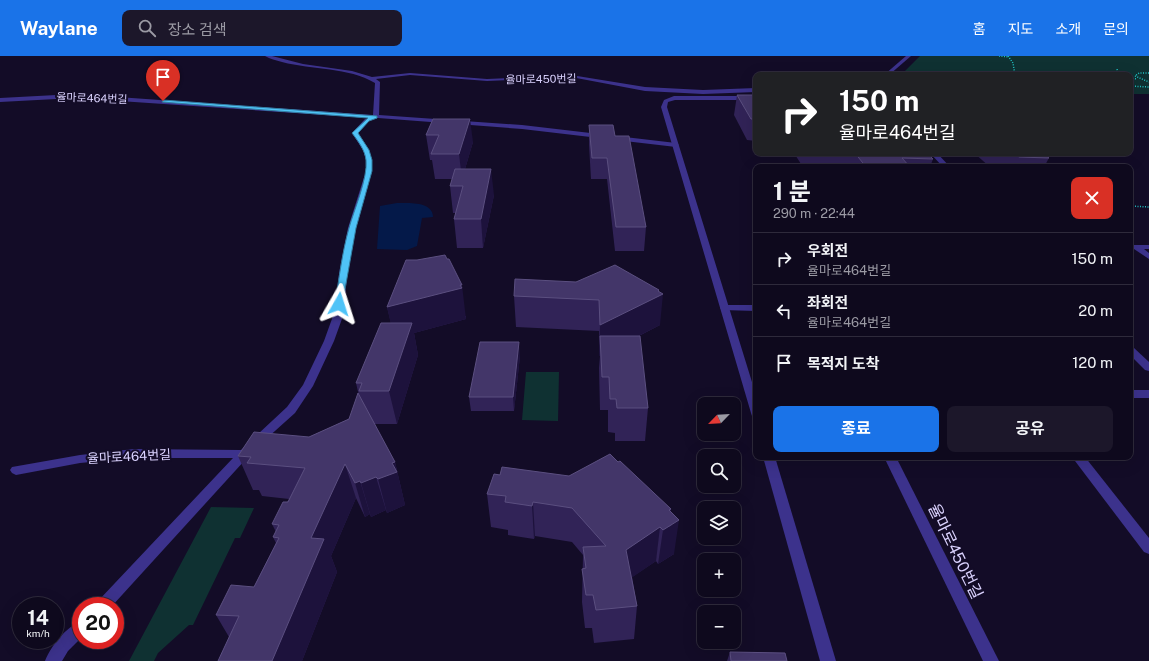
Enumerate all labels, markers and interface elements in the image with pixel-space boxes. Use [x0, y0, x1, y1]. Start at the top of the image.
search box [122, 10, 402, 46]
text: Waylane [20, 17, 98, 39]
icon: search [136, 17, 158, 39]
text: 장소 검색 [168, 21, 227, 38]
text: 홈 [973, 21, 986, 37]
text: 지도 [1008, 21, 1033, 37]
text: 소개 [1055, 21, 1081, 37]
text: 문의 [1103, 21, 1129, 37]
pin [146, 60, 180, 101]
icon: arrive [152, 66, 174, 88]
street label: 율마로450번길 [505, 72, 577, 86]
text: 150 m [839, 84, 919, 117]
icon: right [773, 88, 825, 140]
street label: 율마로464번길 [56, 91, 128, 105]
text: 율마로464번길 [839, 122, 956, 143]
text: 1 분 [773, 177, 811, 205]
button: close [1071, 177, 1113, 219]
text: 290 m · 22:44 [773, 206, 855, 221]
text: 우회전 [807, 242, 848, 259]
icon: right [773, 248, 795, 270]
text: 150 m [1071, 250, 1113, 267]
text: 율마로464번길 [807, 263, 891, 278]
position arrow [318, 283, 360, 325]
text: 좌회전 [807, 294, 848, 311]
icon: left [773, 300, 795, 322]
text: 20 m [1078, 302, 1113, 319]
text: 율마로464번길 [807, 315, 891, 330]
icon: arrive [773, 352, 795, 374]
text: 120 m [1072, 354, 1113, 371]
text: 목적지 도착 [807, 355, 879, 372]
north arrow [697, 397, 741, 441]
map controls [697, 397, 741, 649]
button: 종료 [773, 406, 939, 452]
button: 공유 [947, 406, 1113, 452]
street label: 율마로464번길 [87, 447, 171, 466]
button: search [697, 449, 741, 493]
button: layers [697, 501, 741, 545]
street label: 율마로450번길 [924, 501, 987, 602]
button: + [697, 553, 741, 597]
speed limit sign: 20 [72, 597, 124, 649]
button: − [697, 605, 741, 649]
text: 14 [27, 606, 49, 630]
text: km/h [26, 627, 50, 639]

